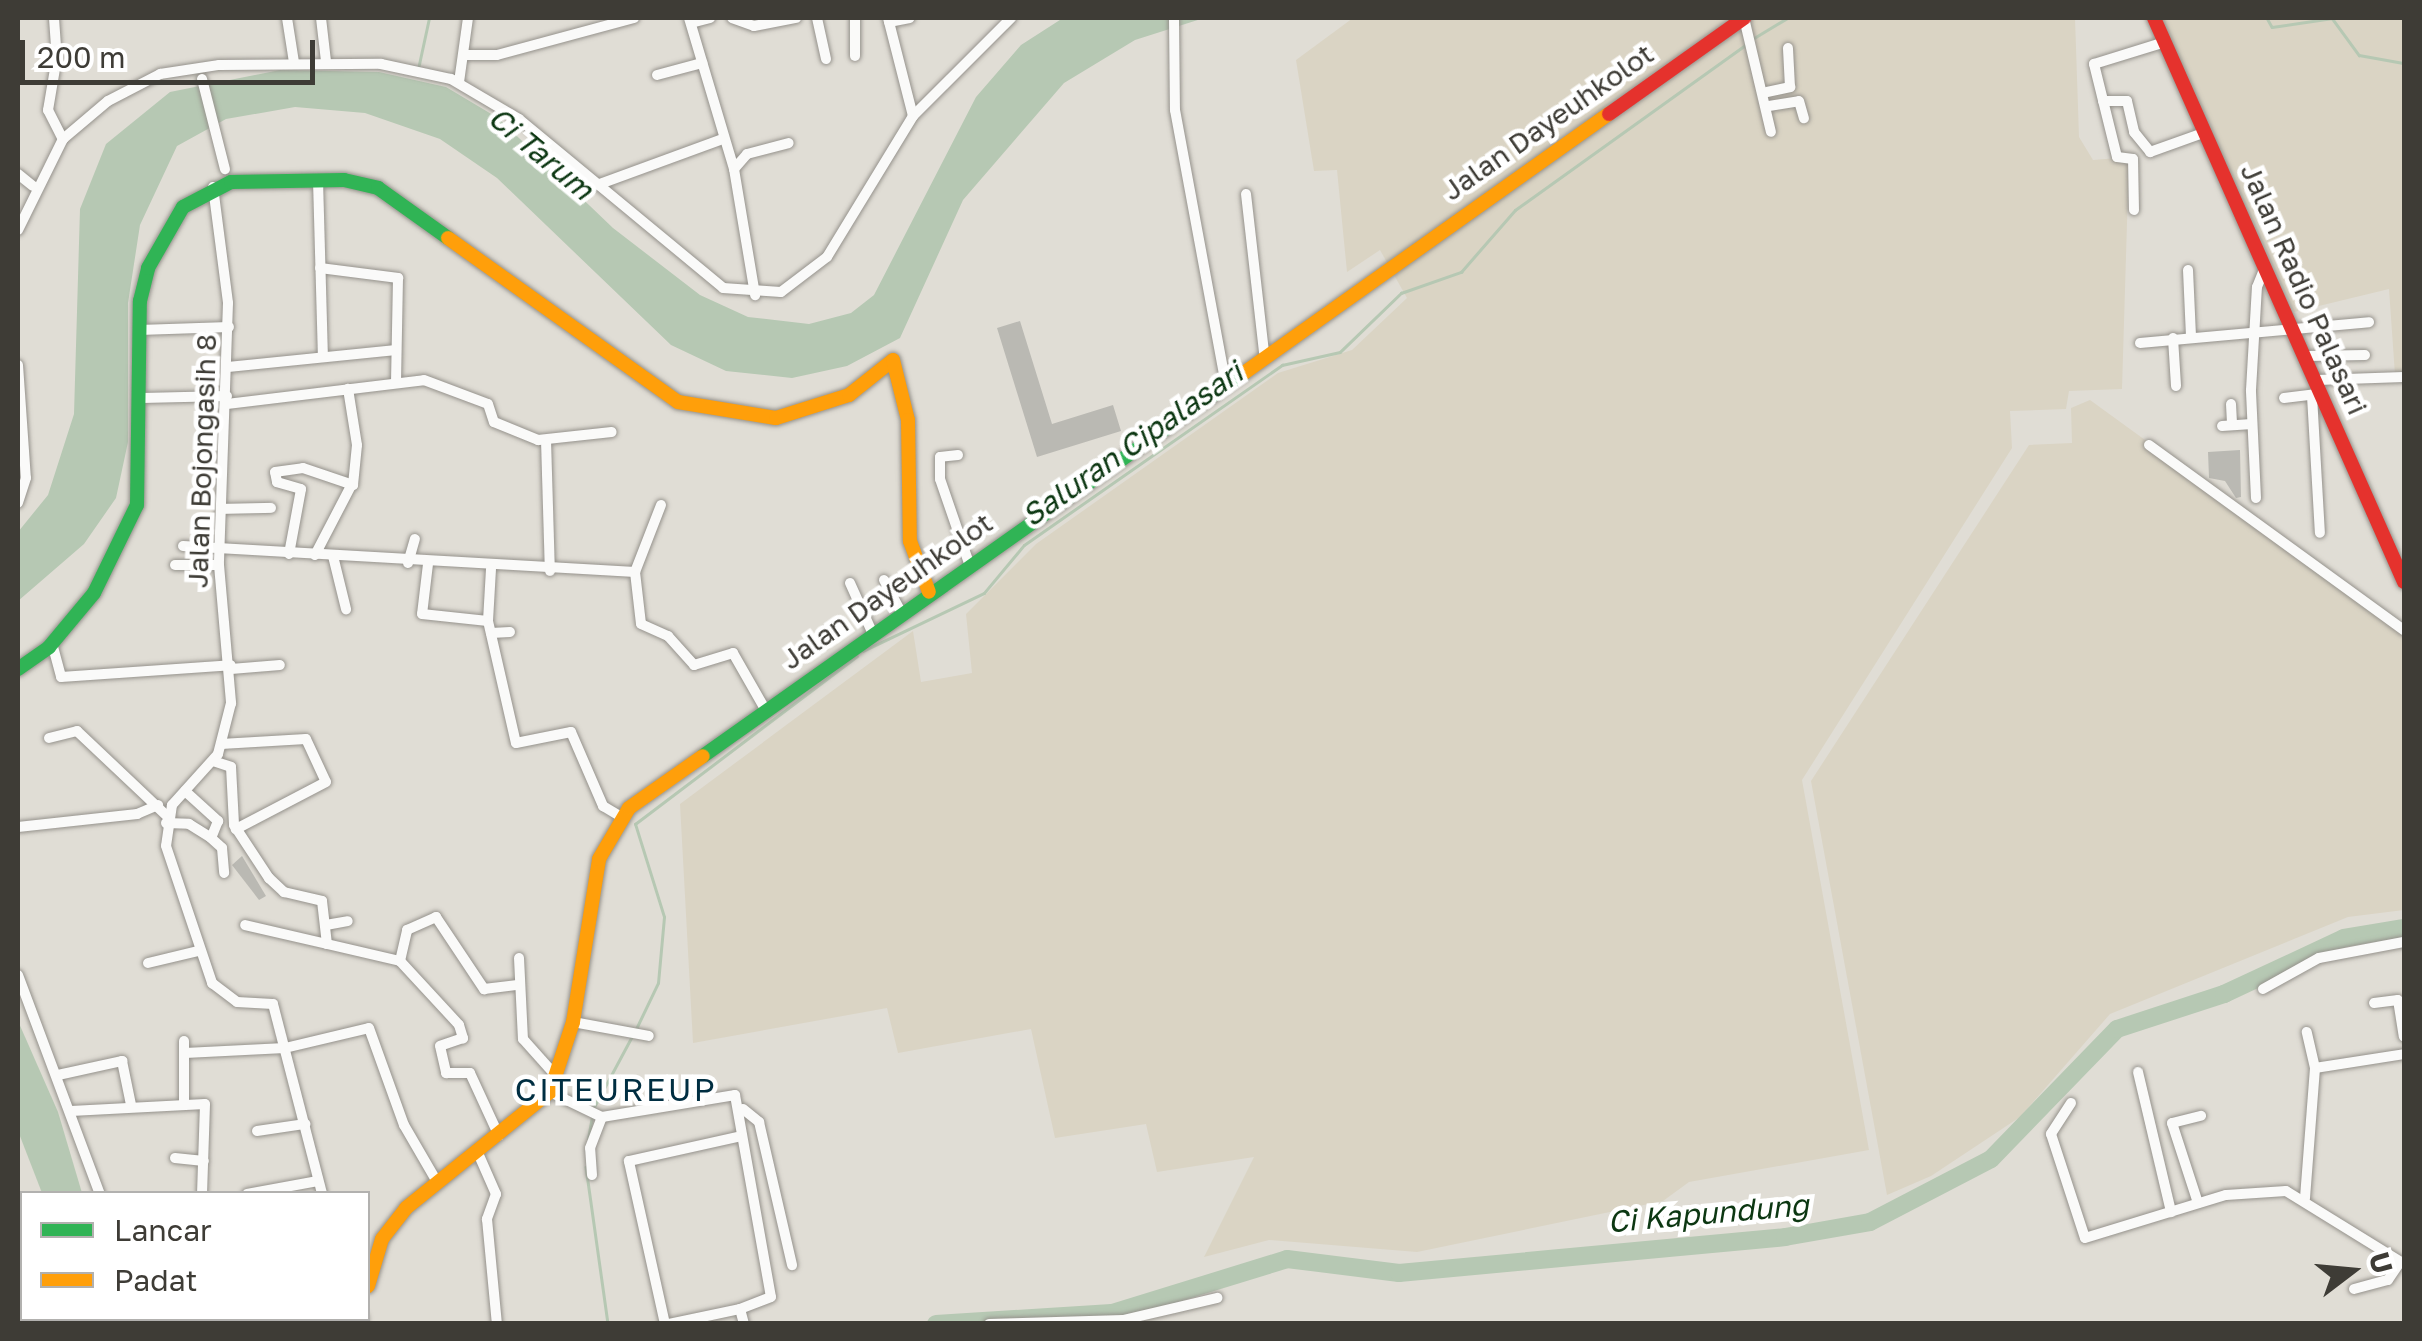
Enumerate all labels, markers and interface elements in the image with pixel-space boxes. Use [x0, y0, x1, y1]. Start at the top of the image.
scale bar [25, 20, 320, 82]
street label: Jalan Dayeuhkolot [1436, 37, 1660, 207]
text: 200 m [37, 39, 126, 75]
water label: Ci Tarum [481, 99, 601, 207]
street label: Jalan Radio Palasari [2233, 158, 2375, 420]
street label: Jalan Bojongasih 8 [181, 333, 223, 589]
water label: Saluran Cipalasari [1015, 354, 1249, 534]
street label: Jalan Dayeuhkolot [775, 506, 999, 676]
district label: CITEUREUP [515, 1070, 717, 1108]
water label: Ci Kapundung [1606, 1186, 1810, 1240]
legend [20, 1191, 370, 1321]
text: Lancar [114, 1212, 212, 1248]
north arrow [2302, 1221, 2402, 1321]
text: U [2363, 1248, 2400, 1277]
text: Padat [114, 1262, 197, 1298]

